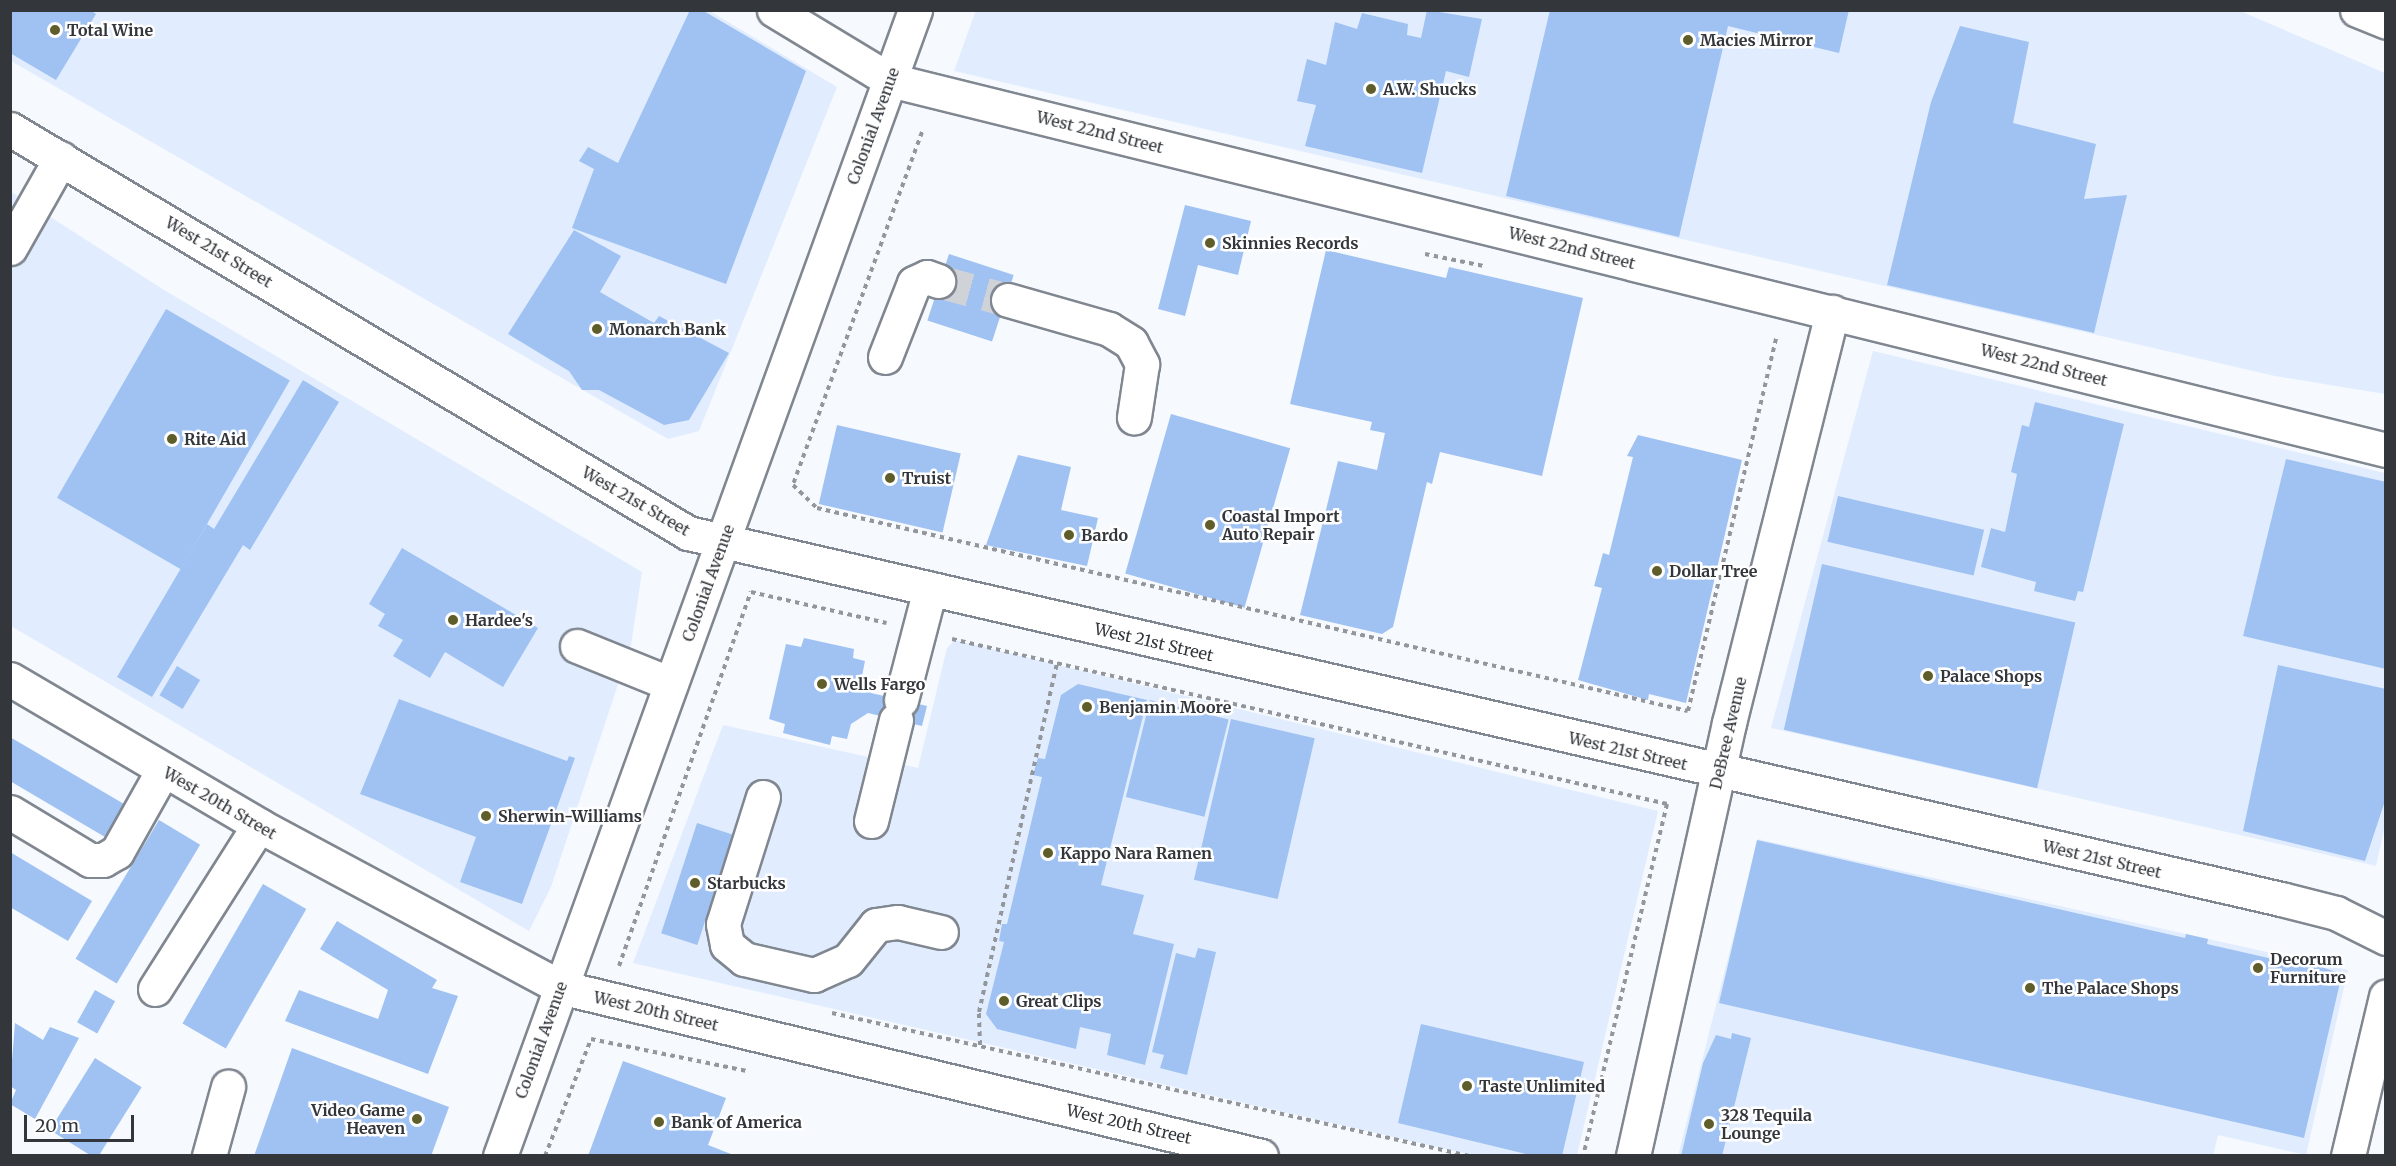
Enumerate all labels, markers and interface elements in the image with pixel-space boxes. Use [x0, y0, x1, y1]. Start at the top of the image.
place label: Total Wine [67, 20, 153, 40]
marker: Total Wine [48, 23, 62, 37]
place label: Macies Mirror [1700, 30, 1813, 50]
marker: Macies Mirror [1681, 33, 1695, 47]
street label: Colonial Avenue [843, 65, 903, 187]
place label: A.W. Shucks [1383, 79, 1476, 99]
marker: A.W. Shucks [1364, 82, 1378, 96]
street label: West 22nd Street [1035, 107, 1165, 157]
street label: West 21st Street [162, 213, 276, 291]
street label: West 22nd Street [1507, 223, 1637, 273]
place label: Skinnies Records [1222, 233, 1358, 253]
marker: Skinnies Records [1203, 236, 1217, 250]
place label: Monarch Bank [609, 319, 726, 339]
marker: Monarch Bank [590, 322, 604, 336]
street label: West 22nd Street [1979, 340, 2109, 390]
place label: Rite Aid [184, 429, 246, 449]
marker: Rite Aid [165, 432, 179, 446]
street label: West 21st Street [579, 462, 693, 540]
place label: Truist [902, 468, 951, 488]
marker: Truist [883, 471, 897, 485]
place label: Coastal Import Auto Repair [1222, 506, 1340, 544]
marker: Coastal Import Auto Repair [1203, 518, 1217, 532]
street label: Colonial Avenue [678, 522, 738, 644]
place label: Bardo [1081, 525, 1128, 545]
marker: Bardo [1062, 528, 1076, 542]
place label: Dollar Tree [1669, 561, 1757, 581]
marker: Dollar Tree [1650, 564, 1664, 578]
place label: Hardee's [465, 610, 533, 630]
marker: Hardee's [446, 613, 460, 627]
street label: West 21st Street [1093, 619, 1215, 665]
place label: Palace Shops [1940, 666, 2042, 686]
marker: Palace Shops [1921, 669, 1935, 683]
place label: Wells Fargo [834, 674, 925, 694]
street label: DeBree Avenue [1706, 675, 1750, 791]
marker: Wells Fargo [815, 677, 829, 691]
place label: Benjamin Moore [1099, 697, 1231, 717]
marker: Benjamin Moore [1080, 700, 1094, 714]
street label: West 21st Street [1567, 728, 1689, 774]
street label: West 20th Street [160, 763, 280, 843]
place label: Sherwin-Williams [498, 806, 642, 826]
marker: Sherwin-Williams [479, 809, 493, 823]
street label: West 21st Street [2041, 836, 2163, 882]
place label: Kappo Nara Ramen [1060, 843, 1212, 863]
marker: Kappo Nara Ramen [1041, 846, 1055, 860]
place label: Starbucks [707, 873, 786, 893]
marker: Starbucks [688, 876, 702, 890]
place label: Decorum Furniture [2270, 949, 2346, 987]
marker: Decorum Furniture [2251, 961, 2265, 975]
place label: The Palace Shops [2042, 978, 2179, 998]
street label: Colonial Avenue [511, 979, 571, 1101]
marker: The Palace Shops [2023, 981, 2037, 995]
street label: West 20th Street [592, 987, 720, 1035]
place label: Great Clips [1016, 991, 1102, 1011]
marker: Great Clips [997, 994, 1011, 1008]
place label: Taste Unlimited [1479, 1076, 1605, 1096]
marker: Taste Unlimited [1460, 1079, 1474, 1093]
place label: Video Game Heaven [311, 1100, 405, 1138]
street label: West 20th Street [1065, 1100, 1193, 1148]
scale bar [27, 1103, 136, 1141]
place label: 328 Tequila Lounge [1721, 1105, 1812, 1143]
marker: Video Game Heaven [410, 1112, 424, 1126]
place label: Bank of America [671, 1112, 802, 1132]
text: 20 m [35, 1114, 79, 1137]
marker: Bank of America [652, 1115, 666, 1129]
marker: 328 Tequila Lounge [1702, 1117, 1716, 1131]

